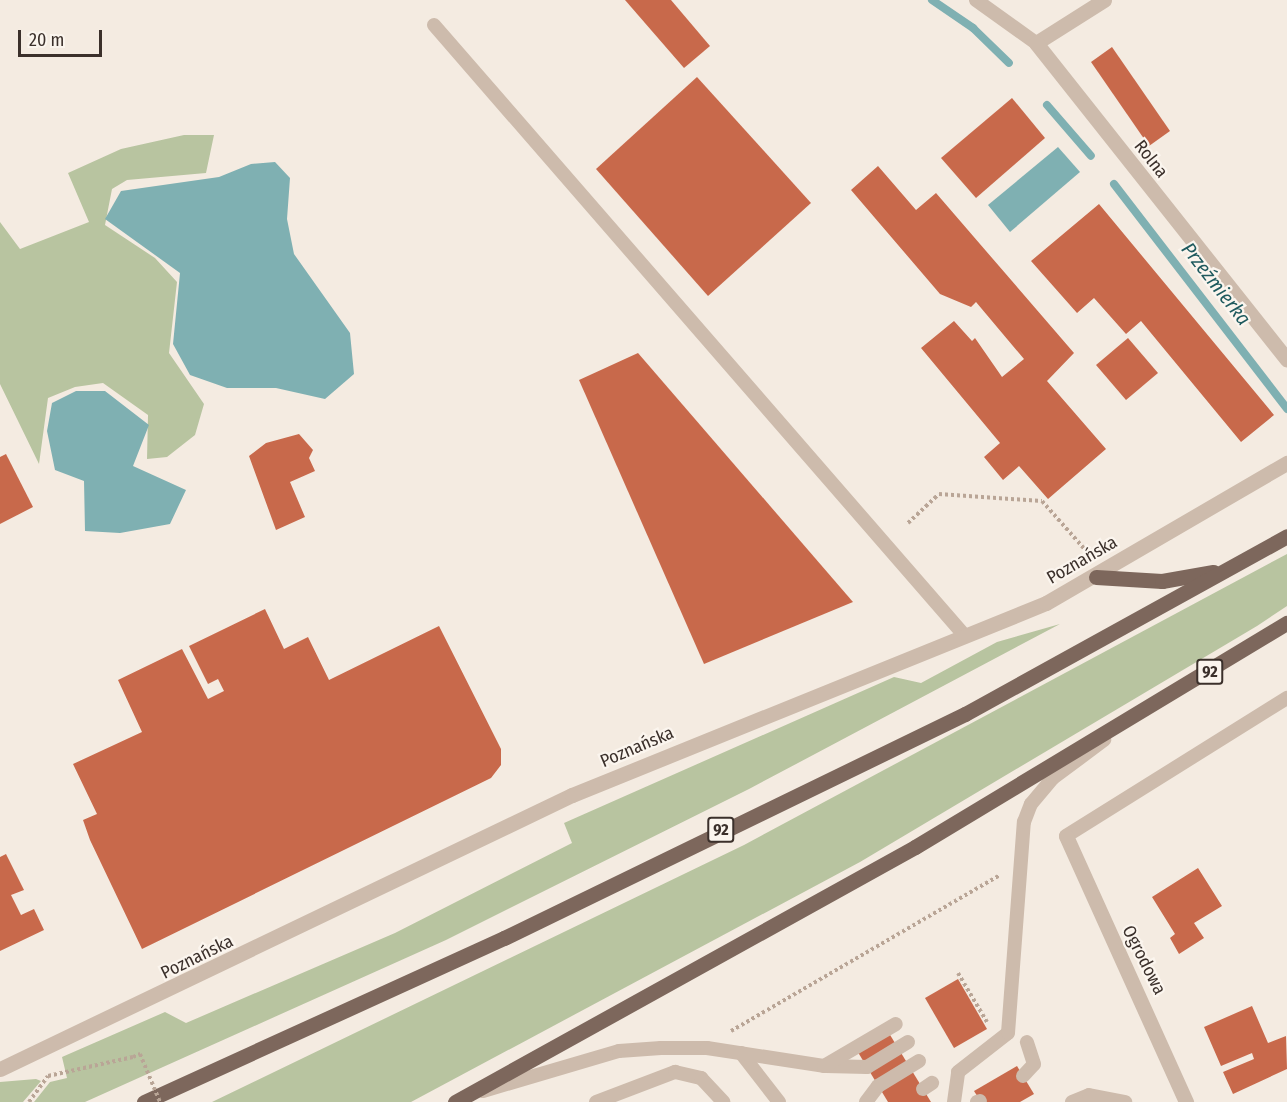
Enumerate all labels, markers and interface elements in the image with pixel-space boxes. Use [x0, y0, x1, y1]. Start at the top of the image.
scale bar [21, 18, 105, 56]
text: 20 m [29, 29, 64, 51]
street label: Rolna [1130, 136, 1172, 182]
water label: Przeźmierka [1176, 238, 1256, 330]
street label: Poznańska [1043, 531, 1121, 589]
road number: 92 [1195, 659, 1225, 685]
street label: Poznańska [597, 722, 677, 772]
road number: 92 [706, 817, 736, 843]
street label: Ogrodowa [1117, 922, 1171, 998]
street label: Poznańska [157, 930, 237, 984]

